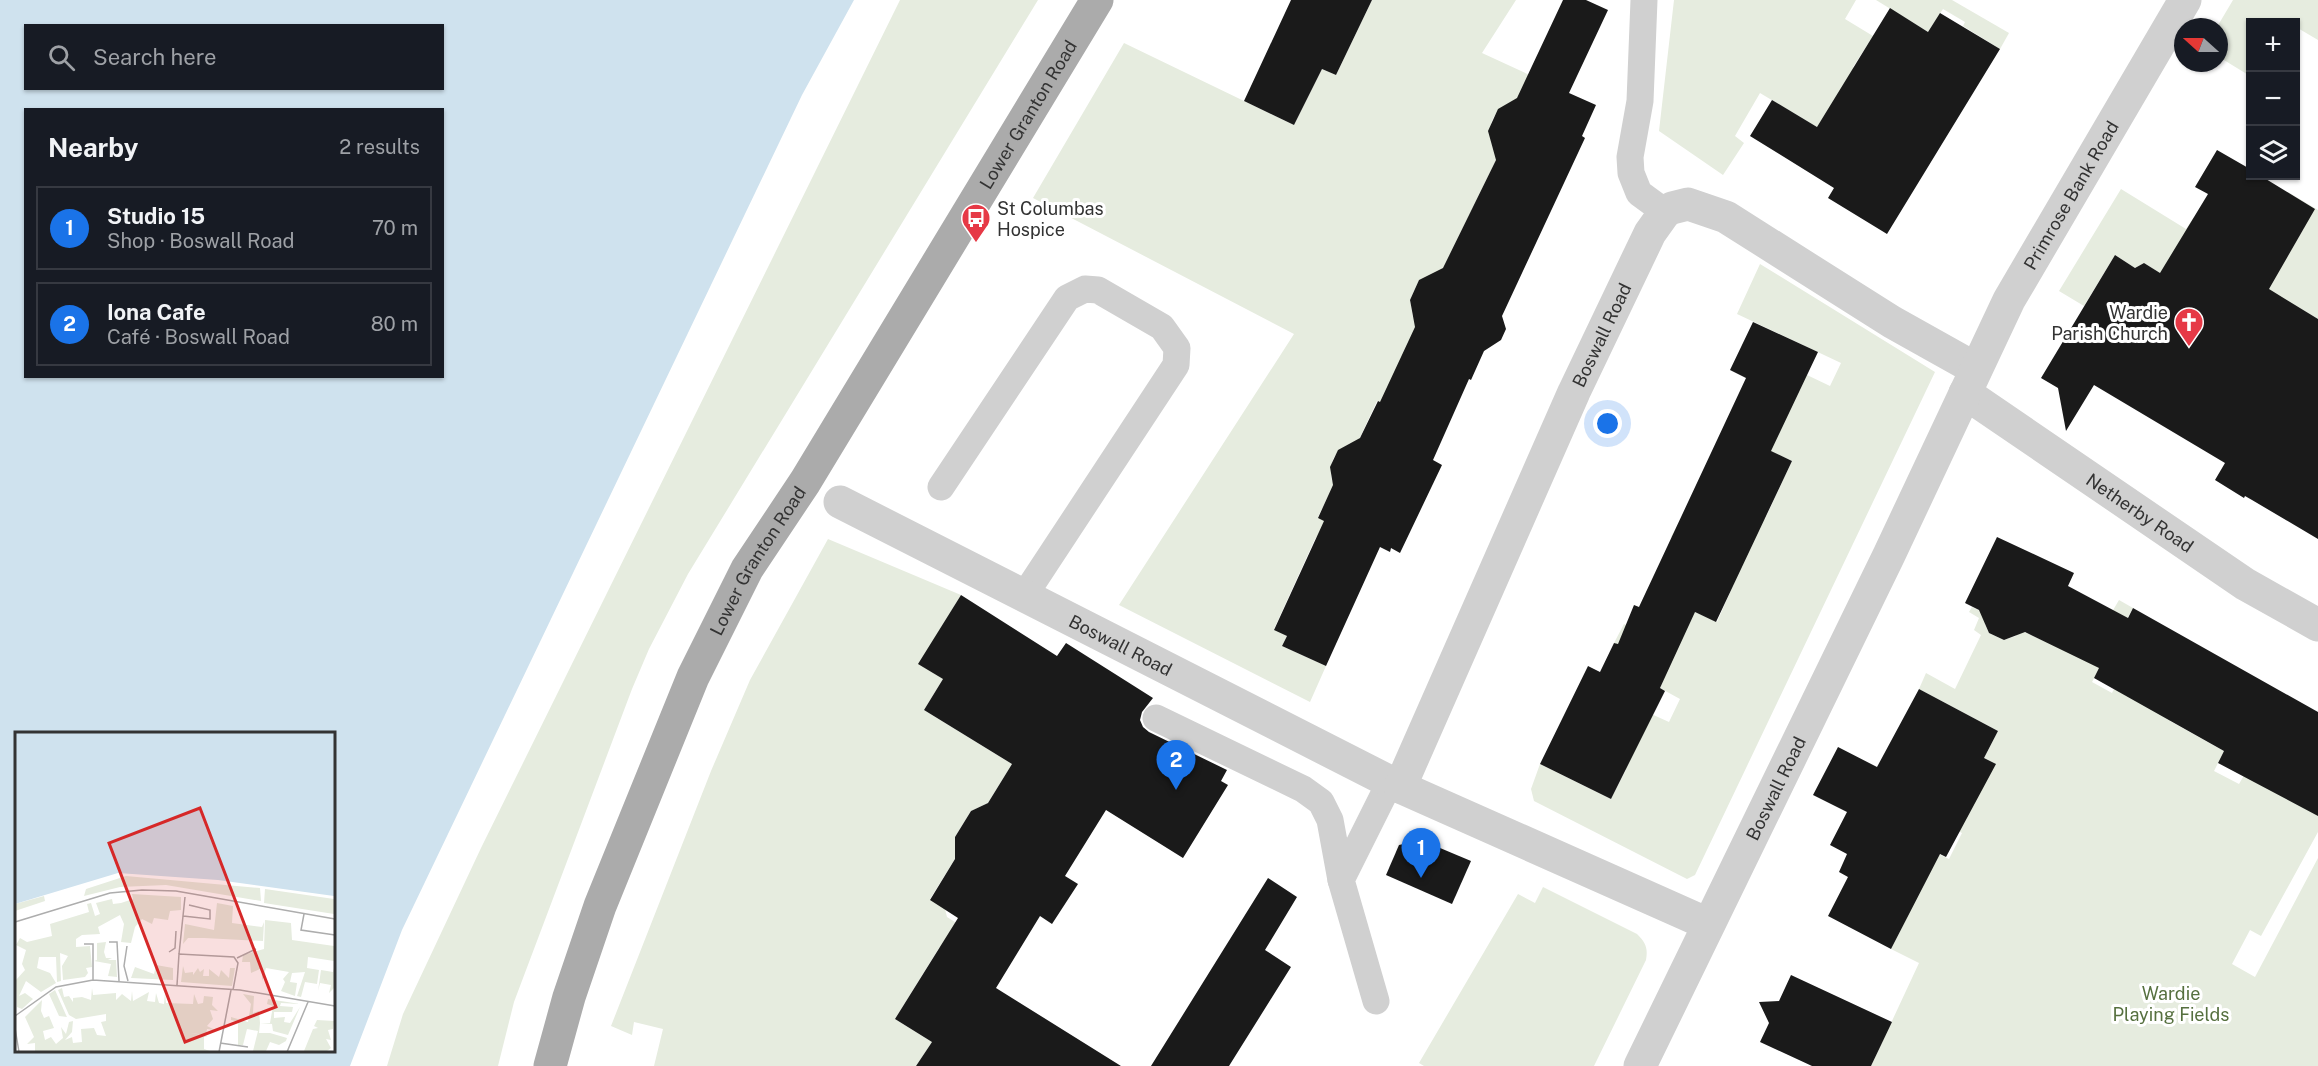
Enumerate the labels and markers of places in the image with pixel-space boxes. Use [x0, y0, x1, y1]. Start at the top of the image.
place label: St Columbas Hospice [997, 198, 1104, 240]
bus stop icon: St Columbas Hospice [960, 202, 992, 244]
place label: Wardie Parish Church [2051, 302, 2168, 344]
church icon: Wardie Parish Church [2173, 306, 2205, 348]
pin: 2 [1156, 740, 1196, 790]
pin: 1 [1402, 828, 1440, 878]

